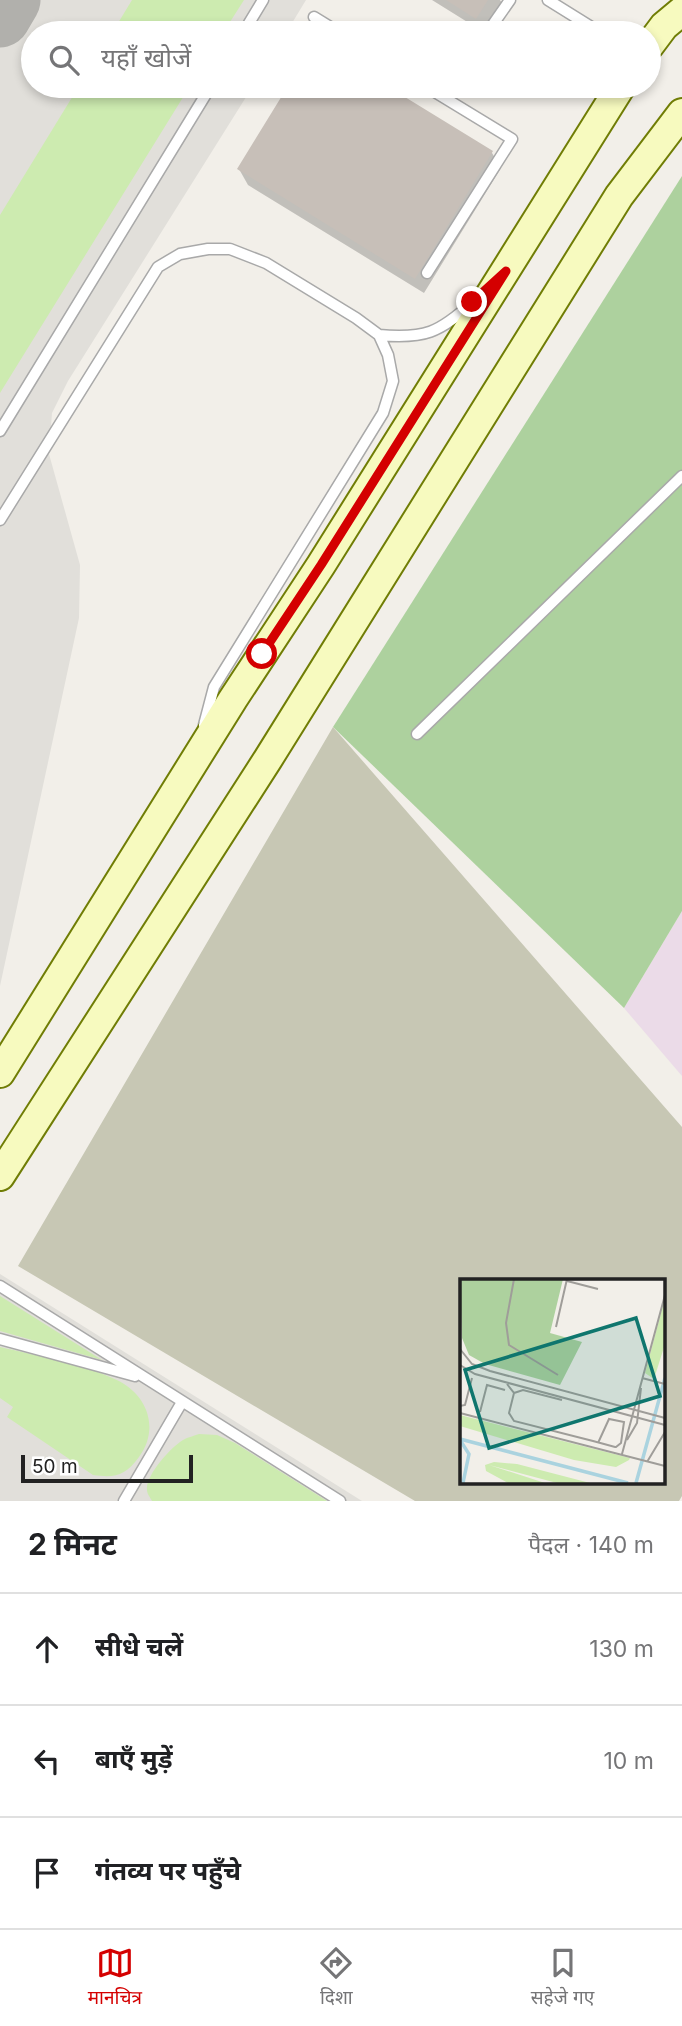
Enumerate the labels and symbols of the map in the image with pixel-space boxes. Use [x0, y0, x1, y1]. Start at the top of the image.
route end [456, 286, 487, 317]
route start [246, 638, 277, 669]
inset map [460, 1279, 664, 1484]
scale bar [21, 1452, 192, 1484]

